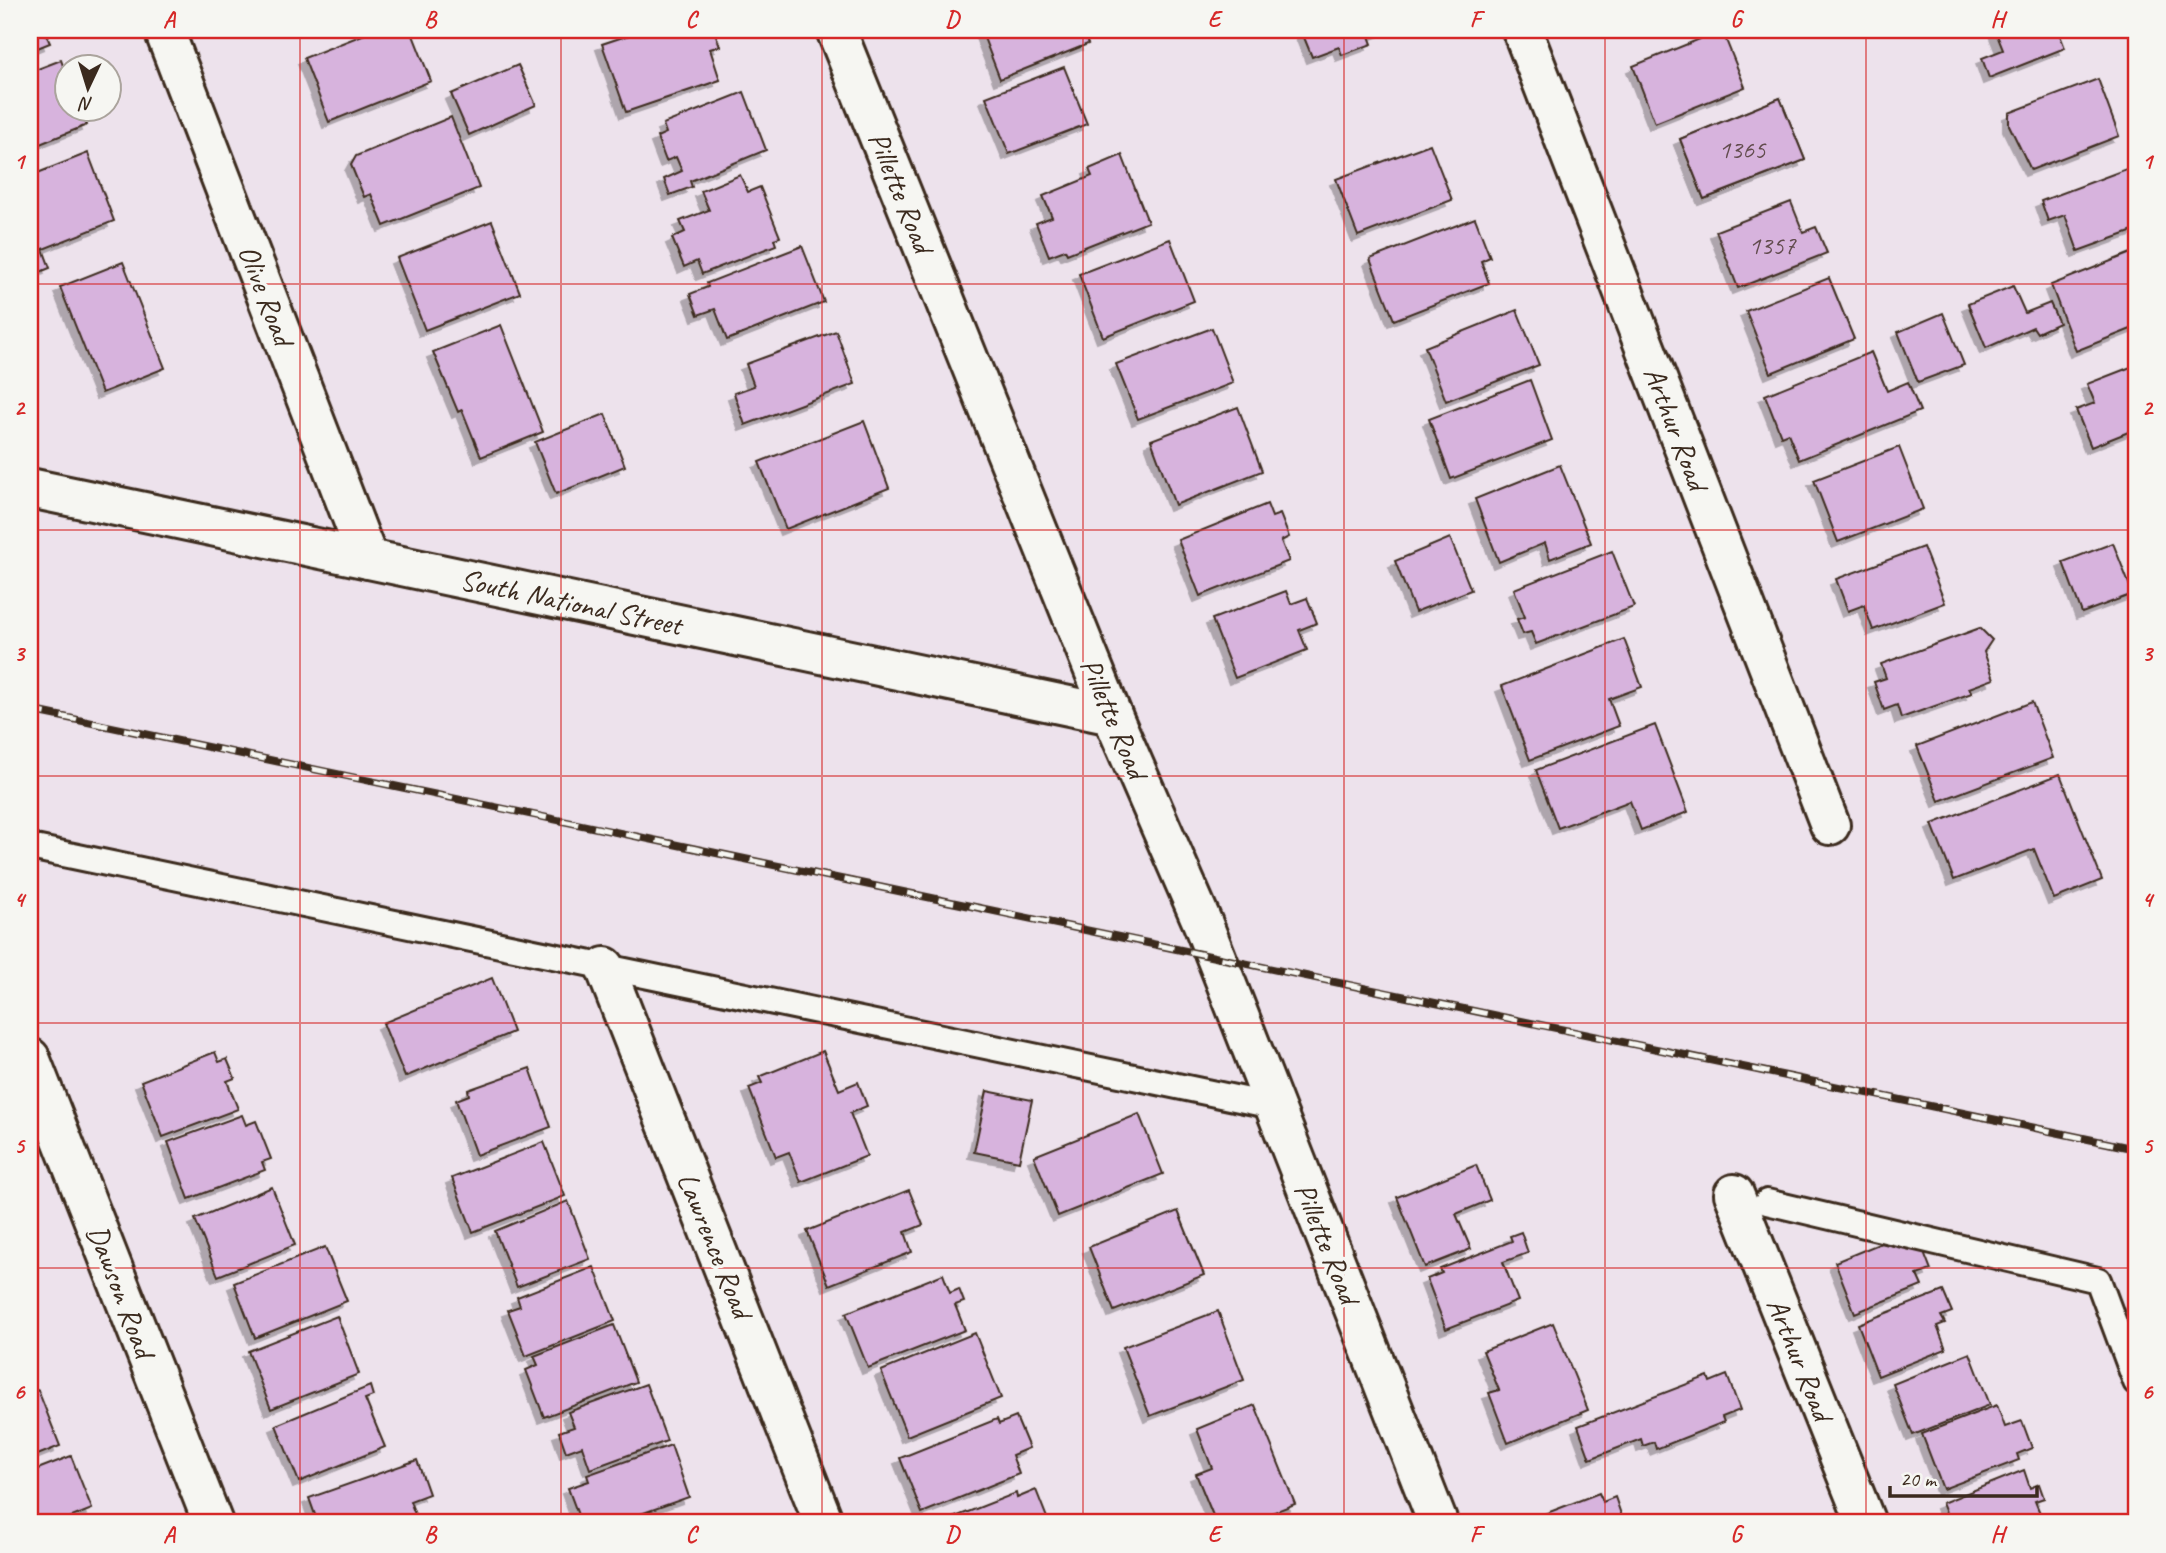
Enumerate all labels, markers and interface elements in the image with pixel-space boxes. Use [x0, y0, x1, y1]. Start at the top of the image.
text: A [163, 5, 177, 34]
text: B [424, 5, 438, 34]
text: C [686, 5, 700, 34]
text: D [945, 5, 961, 34]
text: E [1208, 5, 1224, 34]
text: F [1470, 5, 1486, 34]
text: G [1730, 5, 1745, 34]
text: H [1990, 5, 2008, 34]
north arrow [52, 52, 122, 122]
text: N [77, 91, 94, 116]
street label: Pillette Road [860, 126, 944, 262]
house number: 1365 [1719, 133, 1767, 166]
text: 1 [14, 147, 27, 176]
text: 1 [2142, 147, 2155, 176]
house number: 1357 [1749, 229, 1797, 262]
street label: Olive Road [230, 239, 304, 354]
street label: Arthur Road [1635, 361, 1718, 499]
text: 2 [14, 393, 27, 422]
text: 2 [2142, 393, 2155, 422]
street label: South National Street [457, 560, 688, 645]
text: 3 [14, 639, 27, 668]
text: 3 [2142, 639, 2155, 668]
street label: Pillette Road [1072, 652, 1158, 788]
text: 4 [14, 885, 27, 914]
text: 4 [2142, 885, 2155, 914]
text: 5 [14, 1131, 26, 1160]
text: 5 [2142, 1131, 2154, 1160]
street label: Lawrence Road [669, 1167, 763, 1327]
street label: Pillette Road [1286, 1177, 1370, 1313]
street label: Dawson Road [78, 1220, 165, 1366]
street label: Arthur Road [1758, 1292, 1843, 1430]
text: 6 [14, 1377, 27, 1406]
text: 6 [2142, 1377, 2155, 1406]
scale bar [1890, 1455, 2036, 1499]
text: 20 m [1900, 1466, 1938, 1492]
text: A [163, 1520, 177, 1549]
text: B [424, 1520, 438, 1549]
text: C [686, 1520, 700, 1549]
text: D [945, 1520, 961, 1549]
text: E [1208, 1520, 1224, 1549]
text: F [1470, 1520, 1486, 1549]
text: G [1730, 1520, 1745, 1549]
text: H [1990, 1520, 2008, 1549]

